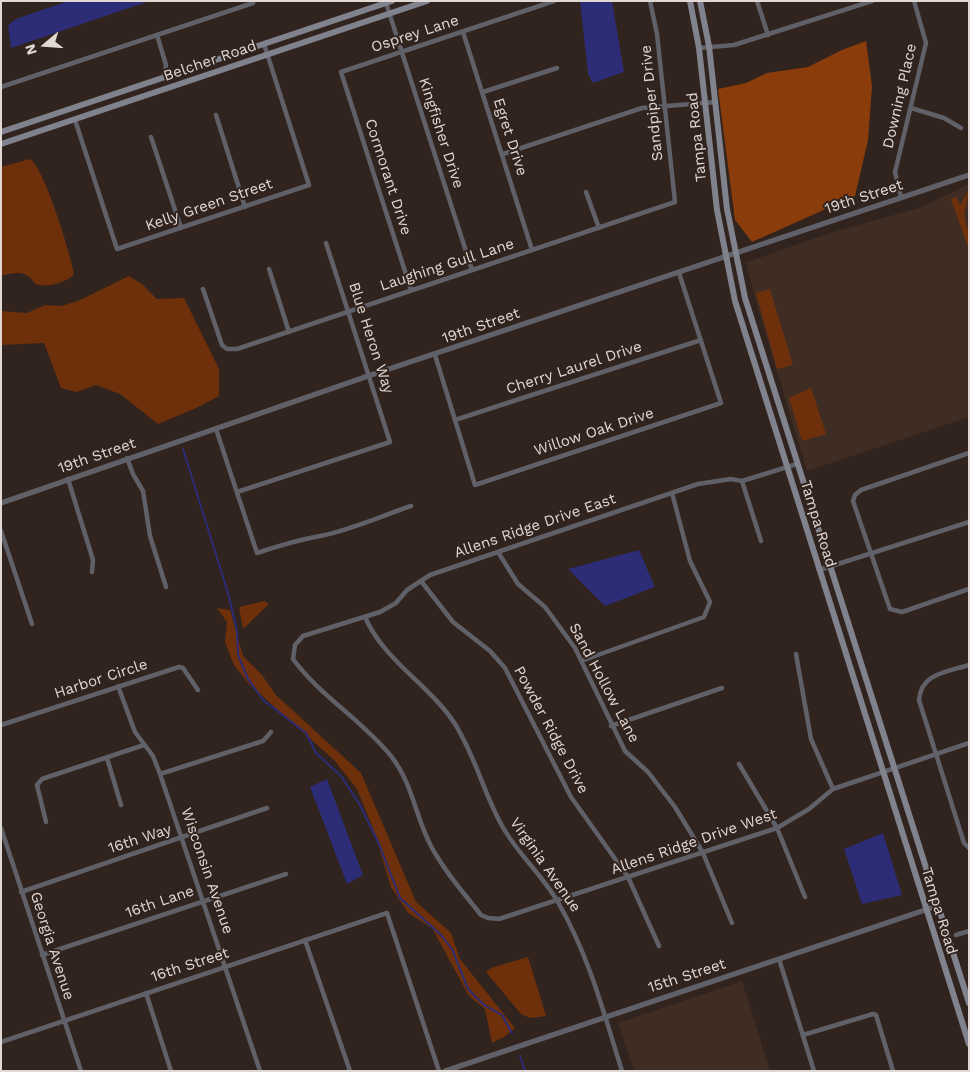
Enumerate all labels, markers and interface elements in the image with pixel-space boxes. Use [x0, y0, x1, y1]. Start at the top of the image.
street label: Osprey Lane [369, 11, 461, 57]
north arrow [20, 20, 70, 70]
street label: Belcher Road [161, 37, 259, 85]
text: N [22, 42, 40, 57]
street label: Downing Place [879, 42, 921, 150]
street label: Sandpiper Drive [637, 44, 667, 162]
street label: Kingfisher Drive [415, 75, 467, 191]
street label: Tampa Road [683, 91, 711, 183]
street label: Egret Drive [489, 96, 531, 178]
street label: Cormorant Drive [361, 117, 415, 237]
street label: Kelly Green Street [143, 175, 275, 235]
street label: 19th Street [823, 176, 905, 218]
street label: Laughing Gull Lane [378, 235, 516, 295]
street label: Blue Heron Way [345, 280, 397, 396]
street label: 19th Street [440, 304, 522, 348]
street label: Cherry Laurel Drive [504, 338, 644, 398]
street label: Willow Oak Drive [532, 404, 656, 460]
street label: 19th Street [56, 434, 138, 478]
street label: Tampa Road [796, 478, 840, 570]
street label: Allens Ridge Drive East [452, 490, 618, 562]
street label: Sand Hollow Lane [565, 620, 643, 746]
street label: Harbor Circle [52, 655, 150, 703]
street label: Powder Ridge Drive [510, 663, 592, 797]
street label: Allens Ridge Drive West [609, 805, 779, 879]
street label: Wisconsin Avenue [177, 806, 237, 936]
street label: Virginia Avenue [506, 814, 584, 916]
street label: 16th Way [106, 820, 174, 858]
street label: Tampa Road [917, 865, 961, 957]
street label: 16th Lane [123, 882, 197, 922]
street label: Georgia Avenue [26, 890, 78, 1002]
street label: 16th Street [149, 944, 231, 986]
street label: 15th Street [646, 955, 728, 997]

